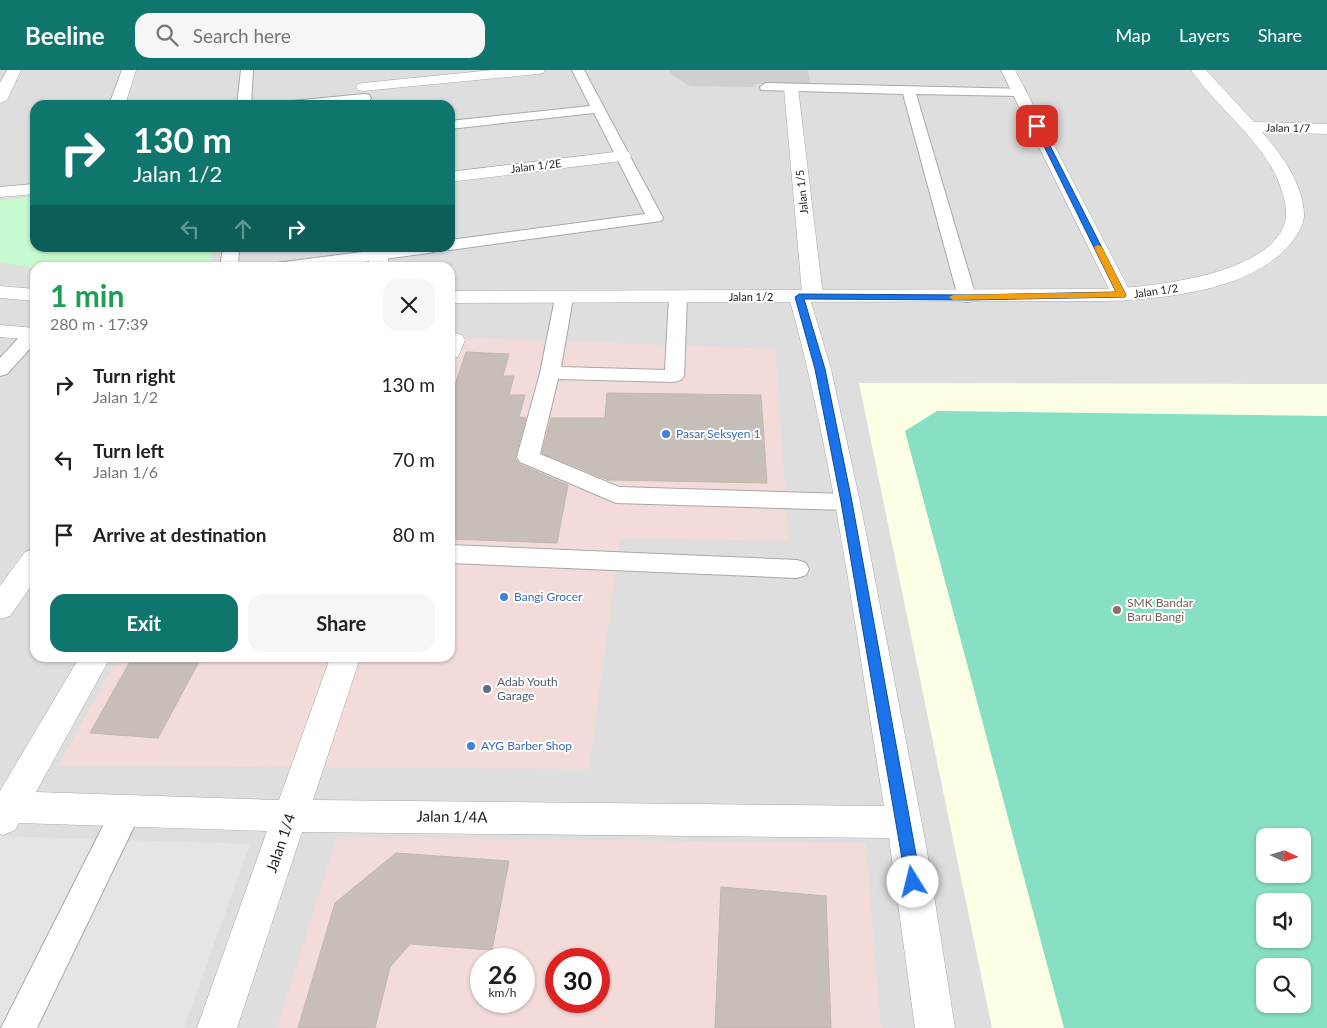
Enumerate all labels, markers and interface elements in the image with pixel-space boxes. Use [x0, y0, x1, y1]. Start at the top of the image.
search box [135, 13, 485, 58]
text: Beeline [25, 21, 105, 50]
icon: search [153, 21, 181, 49]
text: Search here [193, 24, 291, 47]
text: Map [1115, 24, 1151, 46]
text: Layers [1179, 24, 1230, 46]
text: Share [1258, 24, 1302, 46]
pin [1016, 105, 1058, 147]
icon: arrive [1023, 112, 1051, 140]
text: 130 m [133, 118, 232, 160]
icon: right [50, 120, 115, 185]
street label: Jalan 1/7 [1266, 121, 1310, 134]
street label: Jalan 1/2E [510, 156, 562, 175]
text: Jalan 1/2 [133, 160, 222, 187]
street label: Jalan 1/5 [793, 169, 810, 215]
icon: left [176, 215, 204, 243]
icon: ahead [229, 215, 257, 243]
icon: right [282, 215, 310, 243]
text: 1 min [50, 277, 124, 313]
button: close [383, 279, 435, 331]
street label: Jalan 1/2 [1133, 281, 1179, 300]
street label: Jalan 1/2 [729, 290, 773, 303]
text: 280 m · 17:39 [50, 314, 149, 333]
text: Turn right [93, 364, 175, 387]
icon: right [50, 371, 78, 399]
text: 130 m [381, 373, 435, 396]
text: Jalan 1/2 [93, 387, 158, 406]
place label: Pasar Seksyen 1 [676, 426, 760, 441]
marker: Pasar Seksyen 1 [660, 428, 672, 440]
text: Turn left [93, 439, 164, 462]
icon: left [50, 446, 78, 474]
text: 70 m [392, 448, 435, 471]
text: Jalan 1/6 [93, 462, 158, 481]
icon: arrive [50, 521, 78, 549]
text: Arrive at destination [93, 523, 266, 546]
text: 80 m [392, 523, 435, 546]
place label: Bangi Grocer [514, 589, 583, 604]
marker: Bangi Grocer [498, 591, 510, 603]
button: Exit [50, 594, 238, 652]
button: Share [248, 594, 435, 652]
place label: SMK Bandar Baru Bangi [1127, 595, 1194, 624]
marker: SMK Bandar Baru Bangi [1111, 604, 1123, 616]
place label: Adab Youth Garage [497, 674, 558, 703]
marker: Adab Youth Garage [481, 683, 493, 695]
place label: AYG Barber Shop [481, 738, 572, 753]
marker: AYG Barber Shop [465, 740, 477, 752]
street label: Jalan 1/4A [416, 806, 489, 826]
street label: Jalan 1/4 [262, 811, 299, 874]
north arrow [1256, 828, 1311, 882]
map controls [1256, 828, 1311, 1013]
position arrow [886, 855, 938, 907]
button: sound [1256, 893, 1311, 948]
speed limit sign: 30 [545, 948, 610, 1013]
button: search [1256, 958, 1311, 1013]
text: 26 [488, 959, 517, 989]
text: km/h [488, 985, 517, 1000]

